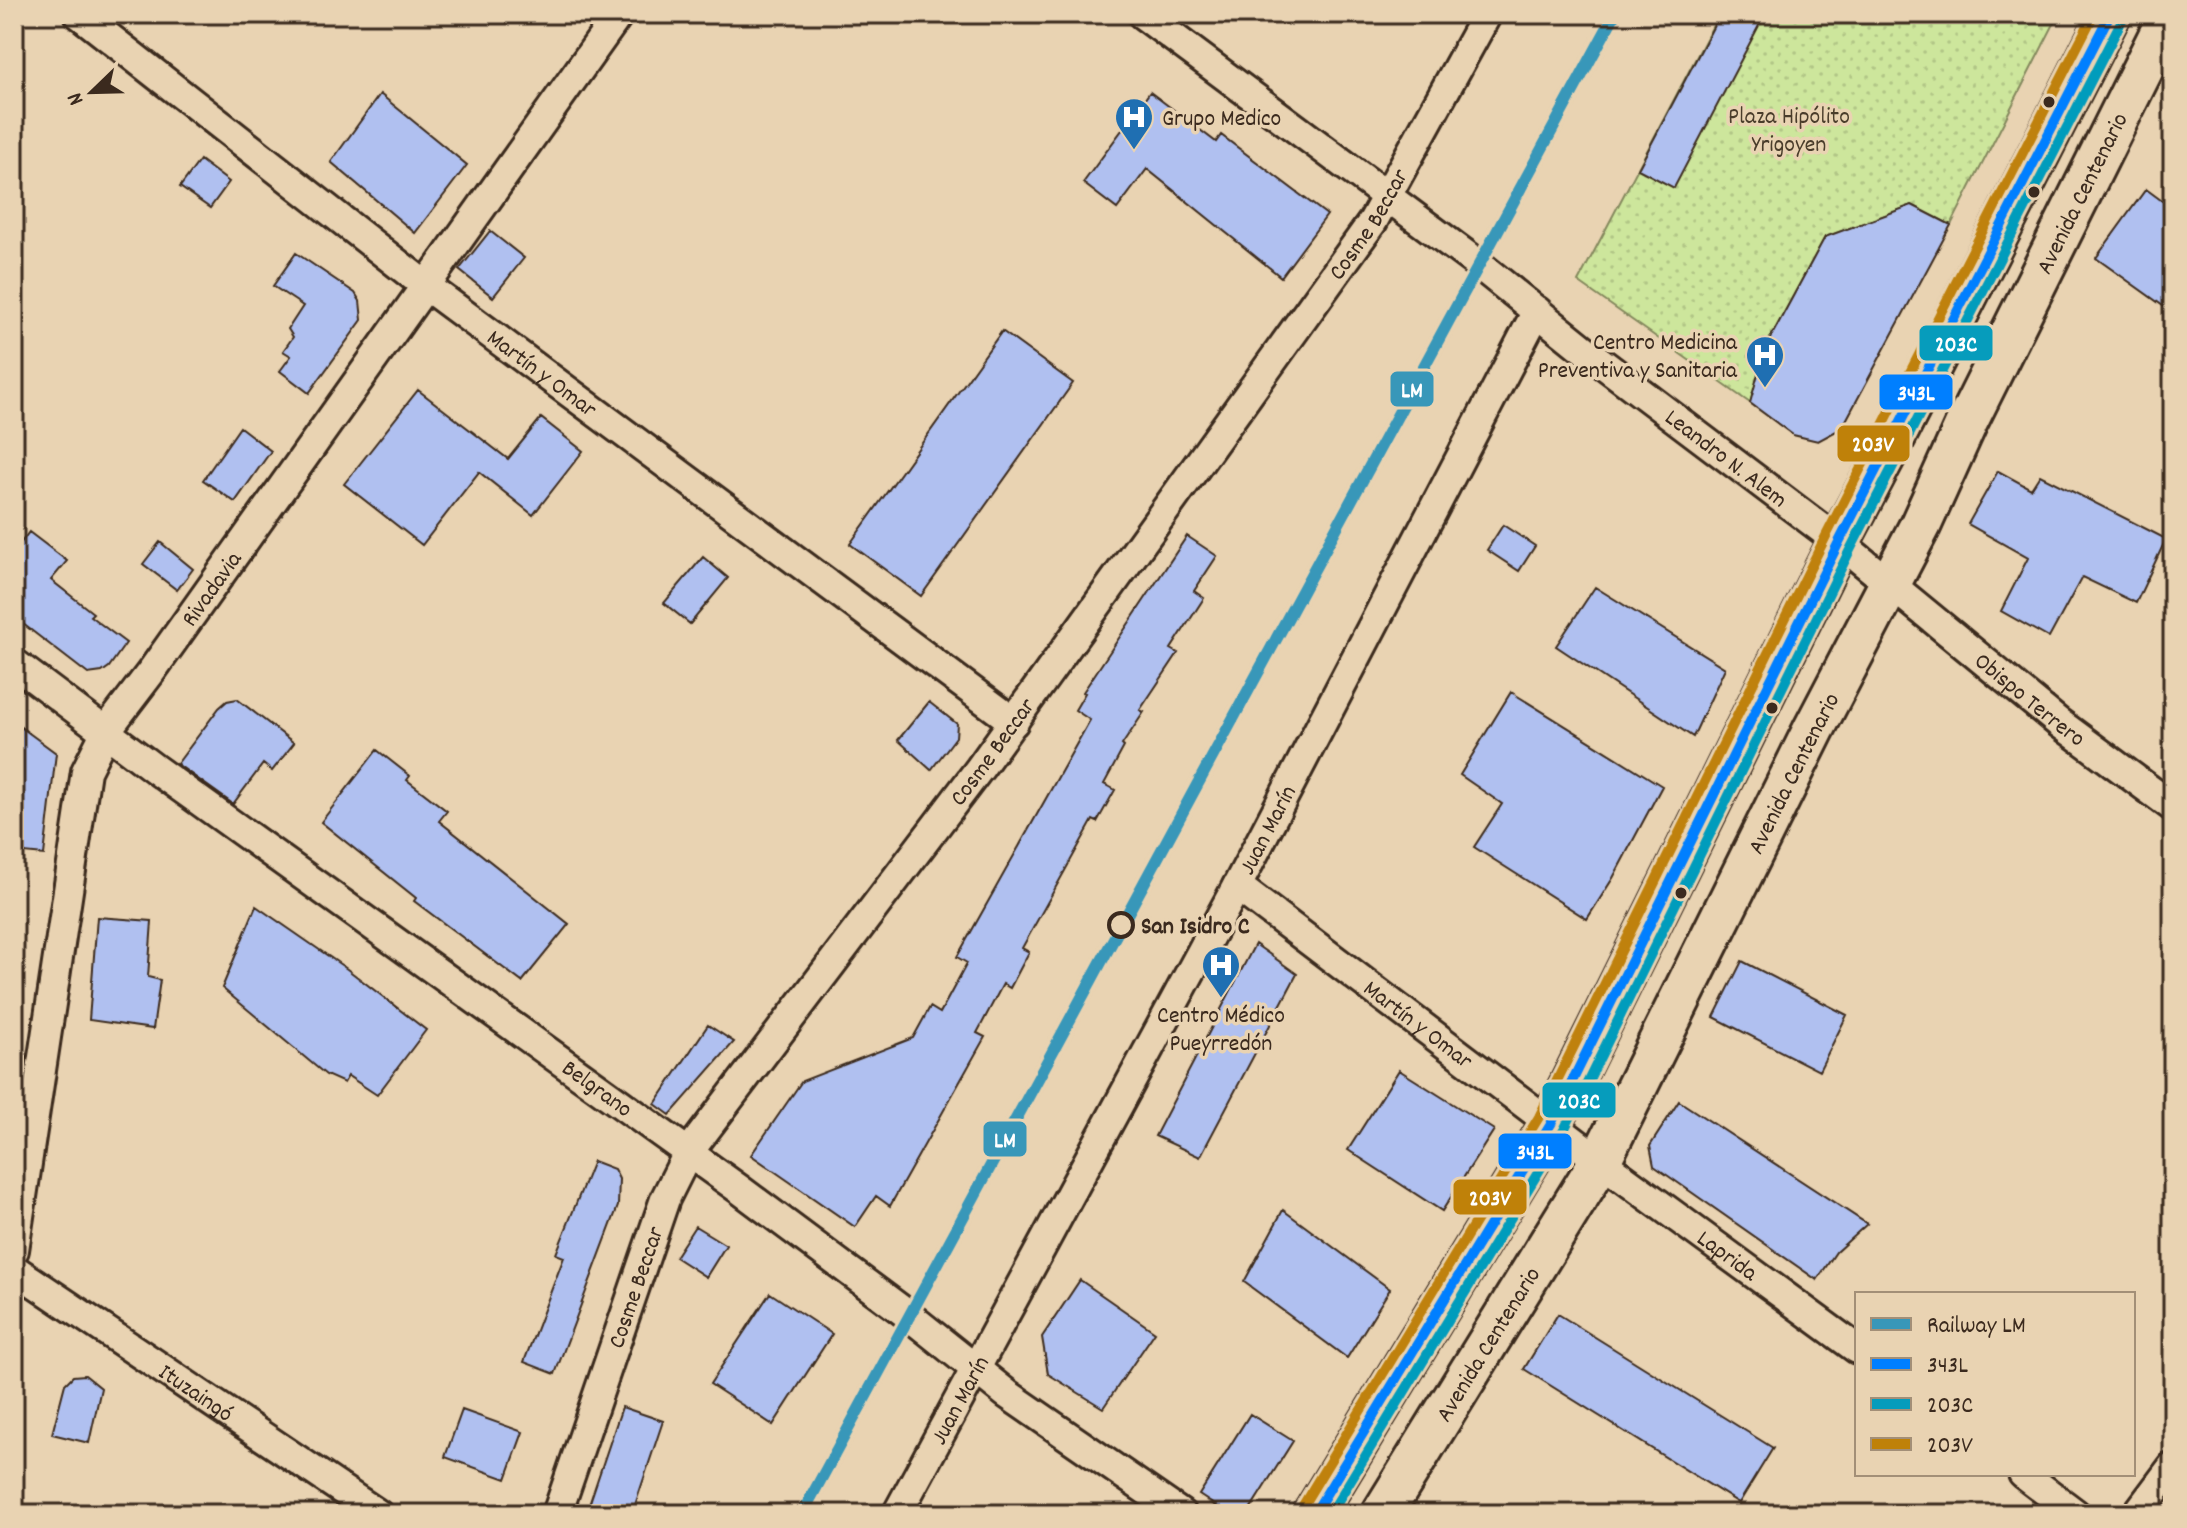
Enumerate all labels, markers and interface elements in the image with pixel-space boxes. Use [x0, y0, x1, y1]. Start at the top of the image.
north arrow [52, 52, 132, 132]
text: N [60, 87, 93, 110]
unlabelled marker [2041, 94, 2057, 110]
hospital icon: Grupo Medico [1113, 96, 1155, 151]
park label: Plaza Hipólito Yrigoyen [1728, 101, 1850, 163]
place label: Grupo Medico [1162, 103, 1281, 137]
street label: Avenida Centenario [2029, 108, 2138, 281]
street label: Cosme Beccar [1322, 163, 1419, 288]
unlabelled marker [2026, 184, 2042, 200]
street label: Martín y Omar [479, 323, 603, 427]
line badge: 203C [1918, 324, 1994, 362]
place label: Centro Medicina Preventiva y Sanitaria [1538, 327, 1738, 389]
text: 203C [1935, 331, 1977, 362]
hospital icon: Centro Medicina Preventiva y Sanitaria [1744, 334, 1786, 389]
line badge: LM [1389, 370, 1435, 408]
line badge: 343L [1878, 373, 1954, 411]
text: LM [1401, 377, 1423, 408]
text: 343L [1897, 380, 1936, 411]
street label: Leandro N. Alem [1656, 402, 1794, 517]
line badge: 203V [1836, 424, 1911, 463]
text: 203V [1852, 431, 1894, 462]
street label: Rivadavia [174, 545, 252, 635]
street label: Obispo Terrero [1966, 646, 2091, 757]
street label: Avenida Centenario [1741, 688, 1850, 861]
street label: Cosme Beccar [943, 692, 1045, 814]
unlabelled marker [1764, 700, 1780, 716]
street label: Juan Marín [1232, 780, 1307, 882]
unlabelled marker [1673, 885, 1689, 901]
place label: San Isidro C [1141, 911, 1250, 945]
marker: San Isidro C [1108, 912, 1134, 938]
hospital icon: Centro Médico Pueyrredón [1200, 944, 1242, 999]
street label: Martín y Omar [1355, 973, 1479, 1079]
place label: Centro Médico Pueyrredón [1157, 1000, 1285, 1062]
street label: Belgrano [554, 1053, 639, 1127]
line badge: 203C [1541, 1081, 1617, 1119]
text: 203C [1558, 1088, 1600, 1119]
line badge: LM [982, 1120, 1028, 1158]
text: LM [994, 1127, 1016, 1158]
line badge: 343L [1497, 1132, 1573, 1170]
text: 343L [1516, 1139, 1555, 1170]
line badge: 203V [1452, 1178, 1528, 1216]
text: 203V [1469, 1185, 1511, 1216]
street label: Cosme Beccar [601, 1222, 674, 1353]
street label: Laprida [1689, 1223, 1764, 1291]
street label: Avenida Centenario [1429, 1261, 1550, 1429]
legend [1855, 1292, 2135, 1476]
text: Railway LM [1927, 1310, 2026, 1344]
street label: Juan Marín [924, 1350, 1000, 1452]
text: 343L [1927, 1350, 1968, 1384]
street label: Ituzaingó [151, 1357, 239, 1432]
text: 203C [1927, 1390, 1973, 1424]
text: 203V [1927, 1430, 1973, 1464]

